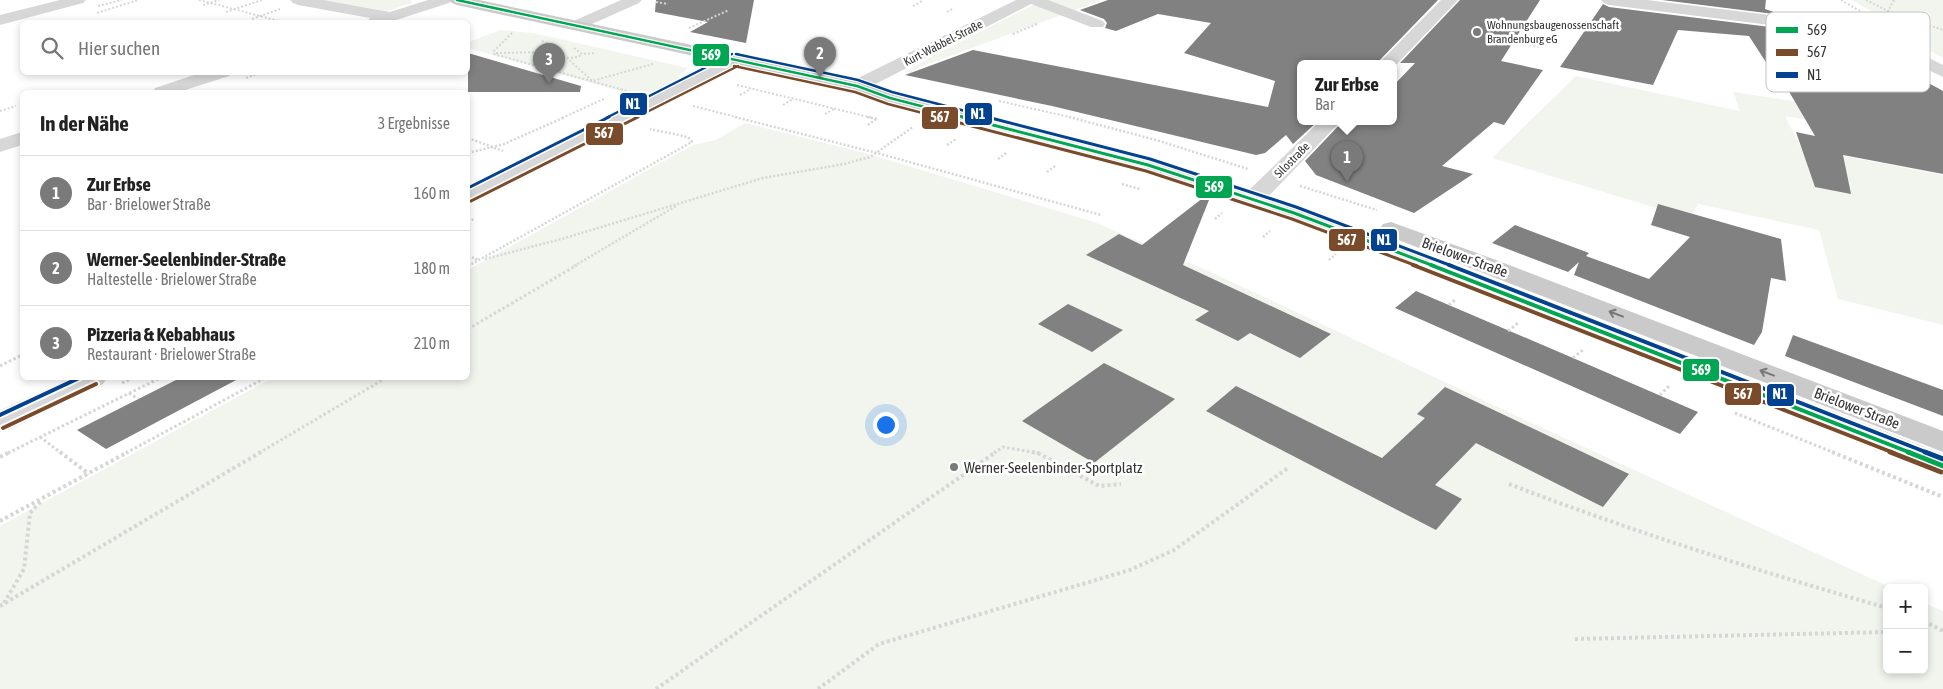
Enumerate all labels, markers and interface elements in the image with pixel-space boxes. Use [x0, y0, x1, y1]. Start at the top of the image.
legend [1766, 12, 1930, 92]
street label: Kurt-Wabbel-Straße [901, 17, 985, 69]
place label: Wohnungsbaugenossenschaft Brandenburg eG [1487, 18, 1620, 46]
search box [20, 20, 470, 75]
text: 569 [1807, 22, 1827, 38]
marker: Wohnungsbaugenossenschaft Brandenburg eG [1471, 26, 1483, 38]
icon: search [38, 34, 66, 62]
text: Hier suchen [78, 37, 160, 59]
pin: 2 [804, 37, 836, 78]
pin: 3 [533, 43, 565, 84]
line badge: 569 [692, 43, 730, 67]
text: 567 [1807, 44, 1827, 60]
text: 569 [701, 47, 721, 63]
popup [1297, 60, 1397, 125]
text: N1 [1807, 67, 1822, 83]
text: Zur Erbse [1315, 73, 1379, 95]
line badge: N1 [619, 92, 648, 116]
text: Bar [1315, 95, 1335, 113]
text: N1 [626, 96, 641, 112]
line badge: N1 [964, 102, 993, 126]
line badge: 567 [921, 106, 959, 130]
text: N1 [971, 106, 986, 122]
text: 567 [930, 109, 950, 125]
text: In der Nähe [40, 111, 129, 135]
text: 3 Ergebnisse [378, 114, 450, 132]
line badge: 567 [585, 122, 624, 146]
text: 567 [594, 125, 614, 141]
street label: Silostraße [1271, 139, 1313, 181]
pin: 1 [1331, 141, 1363, 182]
text: Zur Erbse [87, 173, 151, 195]
line badge: 569 [1195, 175, 1233, 199]
text: 569 [1204, 179, 1224, 195]
text: 1 [52, 184, 60, 202]
text: 160 m [414, 184, 450, 202]
text: Bar · Brielower Straße [87, 195, 211, 213]
line badge: 567 [1328, 228, 1366, 252]
line badge: N1 [1370, 228, 1398, 252]
text: 567 [1337, 232, 1357, 248]
text: N1 [1377, 232, 1392, 248]
street label: Brielower Straße [1420, 234, 1510, 280]
text: Werner-Seelenbinder-Straße [87, 248, 286, 270]
text: 2 [52, 259, 60, 277]
text: 180 m [414, 259, 450, 277]
text: Haltestelle · Brielower Straße [87, 270, 257, 288]
one-way arrow [1608, 309, 1624, 318]
text: Pizzeria & Kebabhaus [87, 323, 235, 345]
text: 3 [52, 334, 60, 352]
text: 210 m [414, 334, 450, 352]
text: Restaurant · Brielower Straße [87, 345, 256, 363]
line badge: 569 [1682, 358, 1720, 382]
text: 569 [1691, 362, 1711, 378]
one-way arrow [1760, 368, 1775, 377]
line badge: 567 [1724, 382, 1762, 406]
line badge: N1 [1766, 383, 1795, 407]
street label: Brielower Straße [1812, 384, 1902, 432]
text: 567 [1733, 386, 1753, 402]
text: N1 [1773, 386, 1788, 402]
your location [873, 412, 899, 438]
place label: Werner-Seelenbinder-Sportplatz [964, 459, 1143, 476]
marker: Werner-Seelenbinder-Sportplatz [948, 461, 960, 473]
map controls [1883, 584, 1928, 674]
button: + [1883, 584, 1928, 629]
button: − [1883, 629, 1928, 674]

